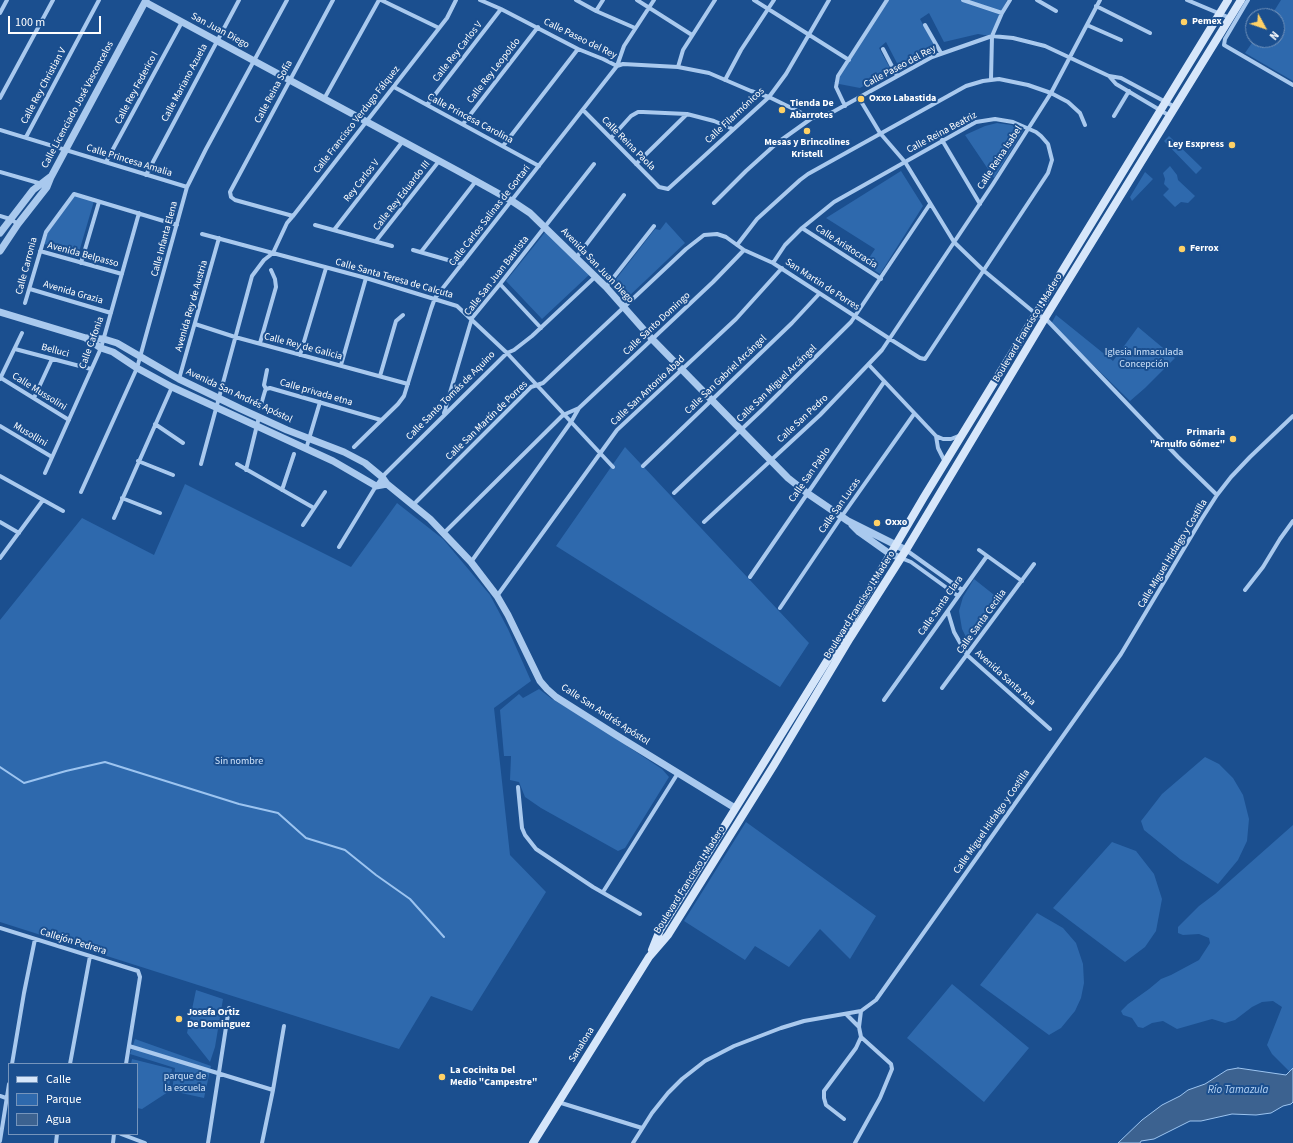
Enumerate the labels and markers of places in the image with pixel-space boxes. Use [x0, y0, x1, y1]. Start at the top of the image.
place label: Pemex [1192, 16, 1222, 28]
marker: Pemex [1179, 17, 1189, 27]
place label: Oxxo Labastida [869, 93, 936, 105]
marker: Oxxo Labastida [856, 94, 866, 104]
place label: Tienda De Abarrotes [790, 98, 834, 122]
marker: Tienda De Abarrotes [777, 105, 787, 115]
marker: Mesas y Brincolines Kristell [802, 126, 812, 136]
place label: Mesas y Brincolines Kristell [764, 137, 850, 160]
place label: Ley Esxpress [1168, 139, 1224, 151]
marker: Ley Esxpress [1227, 140, 1237, 150]
place label: Ferrox [1190, 243, 1219, 255]
marker: Ferrox [1177, 244, 1187, 254]
place label: Primaria "Arnulfo Gómez" [1150, 427, 1225, 450]
marker: Primaria "Arnulfo Gómez" [1228, 434, 1238, 444]
place label: Oxxo [885, 517, 907, 529]
marker: Oxxo [872, 518, 882, 528]
place label: Josefa Ortiz De Dominguez [187, 1007, 250, 1030]
marker: Josefa Ortiz De Dominguez [174, 1014, 184, 1024]
place label: La Cocinita Del Medio "Campestre" [450, 1065, 537, 1088]
marker: La Cocinita Del Medio "Campestre" [437, 1072, 447, 1082]

